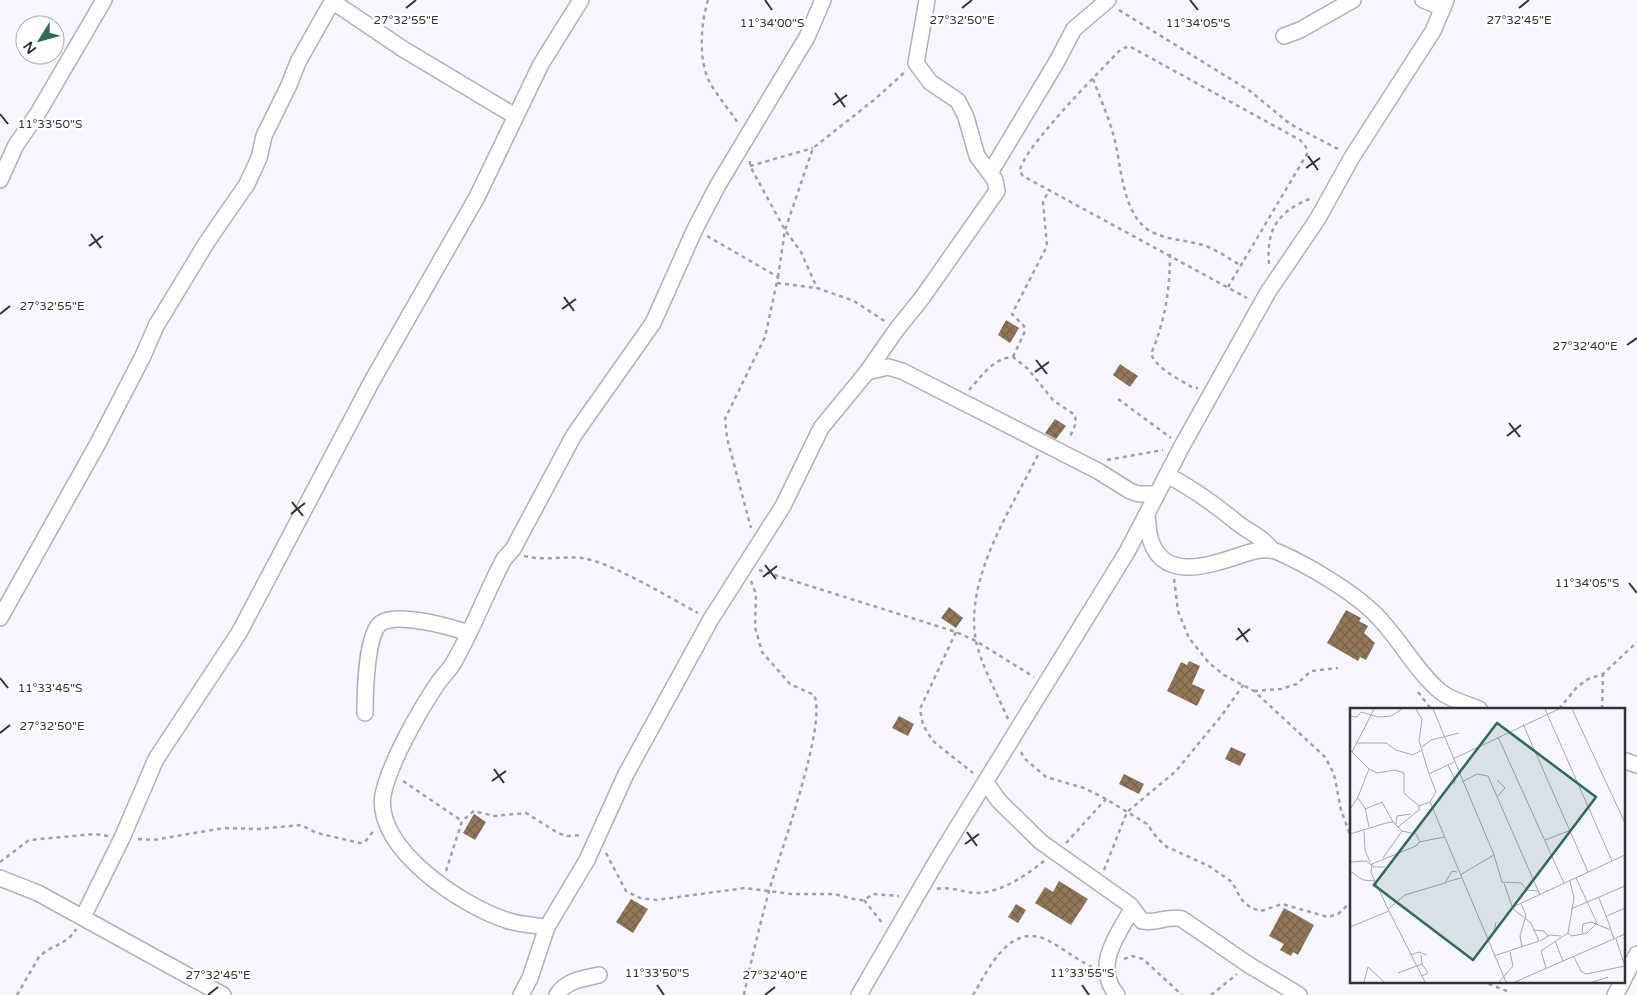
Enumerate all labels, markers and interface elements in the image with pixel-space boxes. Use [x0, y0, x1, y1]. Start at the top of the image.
text: 27°32'55"E [373, 13, 439, 27]
text: 27°32'50"E [929, 13, 995, 27]
text: 27°32'45"E [1486, 13, 1552, 27]
north arrow [15, 15, 65, 65]
text: 11°34'00"S [740, 16, 804, 30]
text: 11°34'05"S [1166, 16, 1230, 30]
text: N [20, 38, 40, 57]
text: 11°33'50"S [18, 117, 82, 131]
text: 27°32'55"E [19, 299, 85, 313]
text: 27°32'40"E [1552, 339, 1618, 353]
text: 11°34'05"S [1555, 576, 1619, 590]
text: 11°33'45"S [18, 681, 82, 695]
inset map [1350, 708, 1624, 982]
text: 27°32'50"E [19, 719, 85, 733]
text: 11°33'50"S [625, 966, 689, 980]
text: 11°33'55"S [1050, 966, 1114, 980]
text: 27°32'45"E [185, 968, 251, 982]
text: 27°32'40"E [742, 968, 808, 982]

